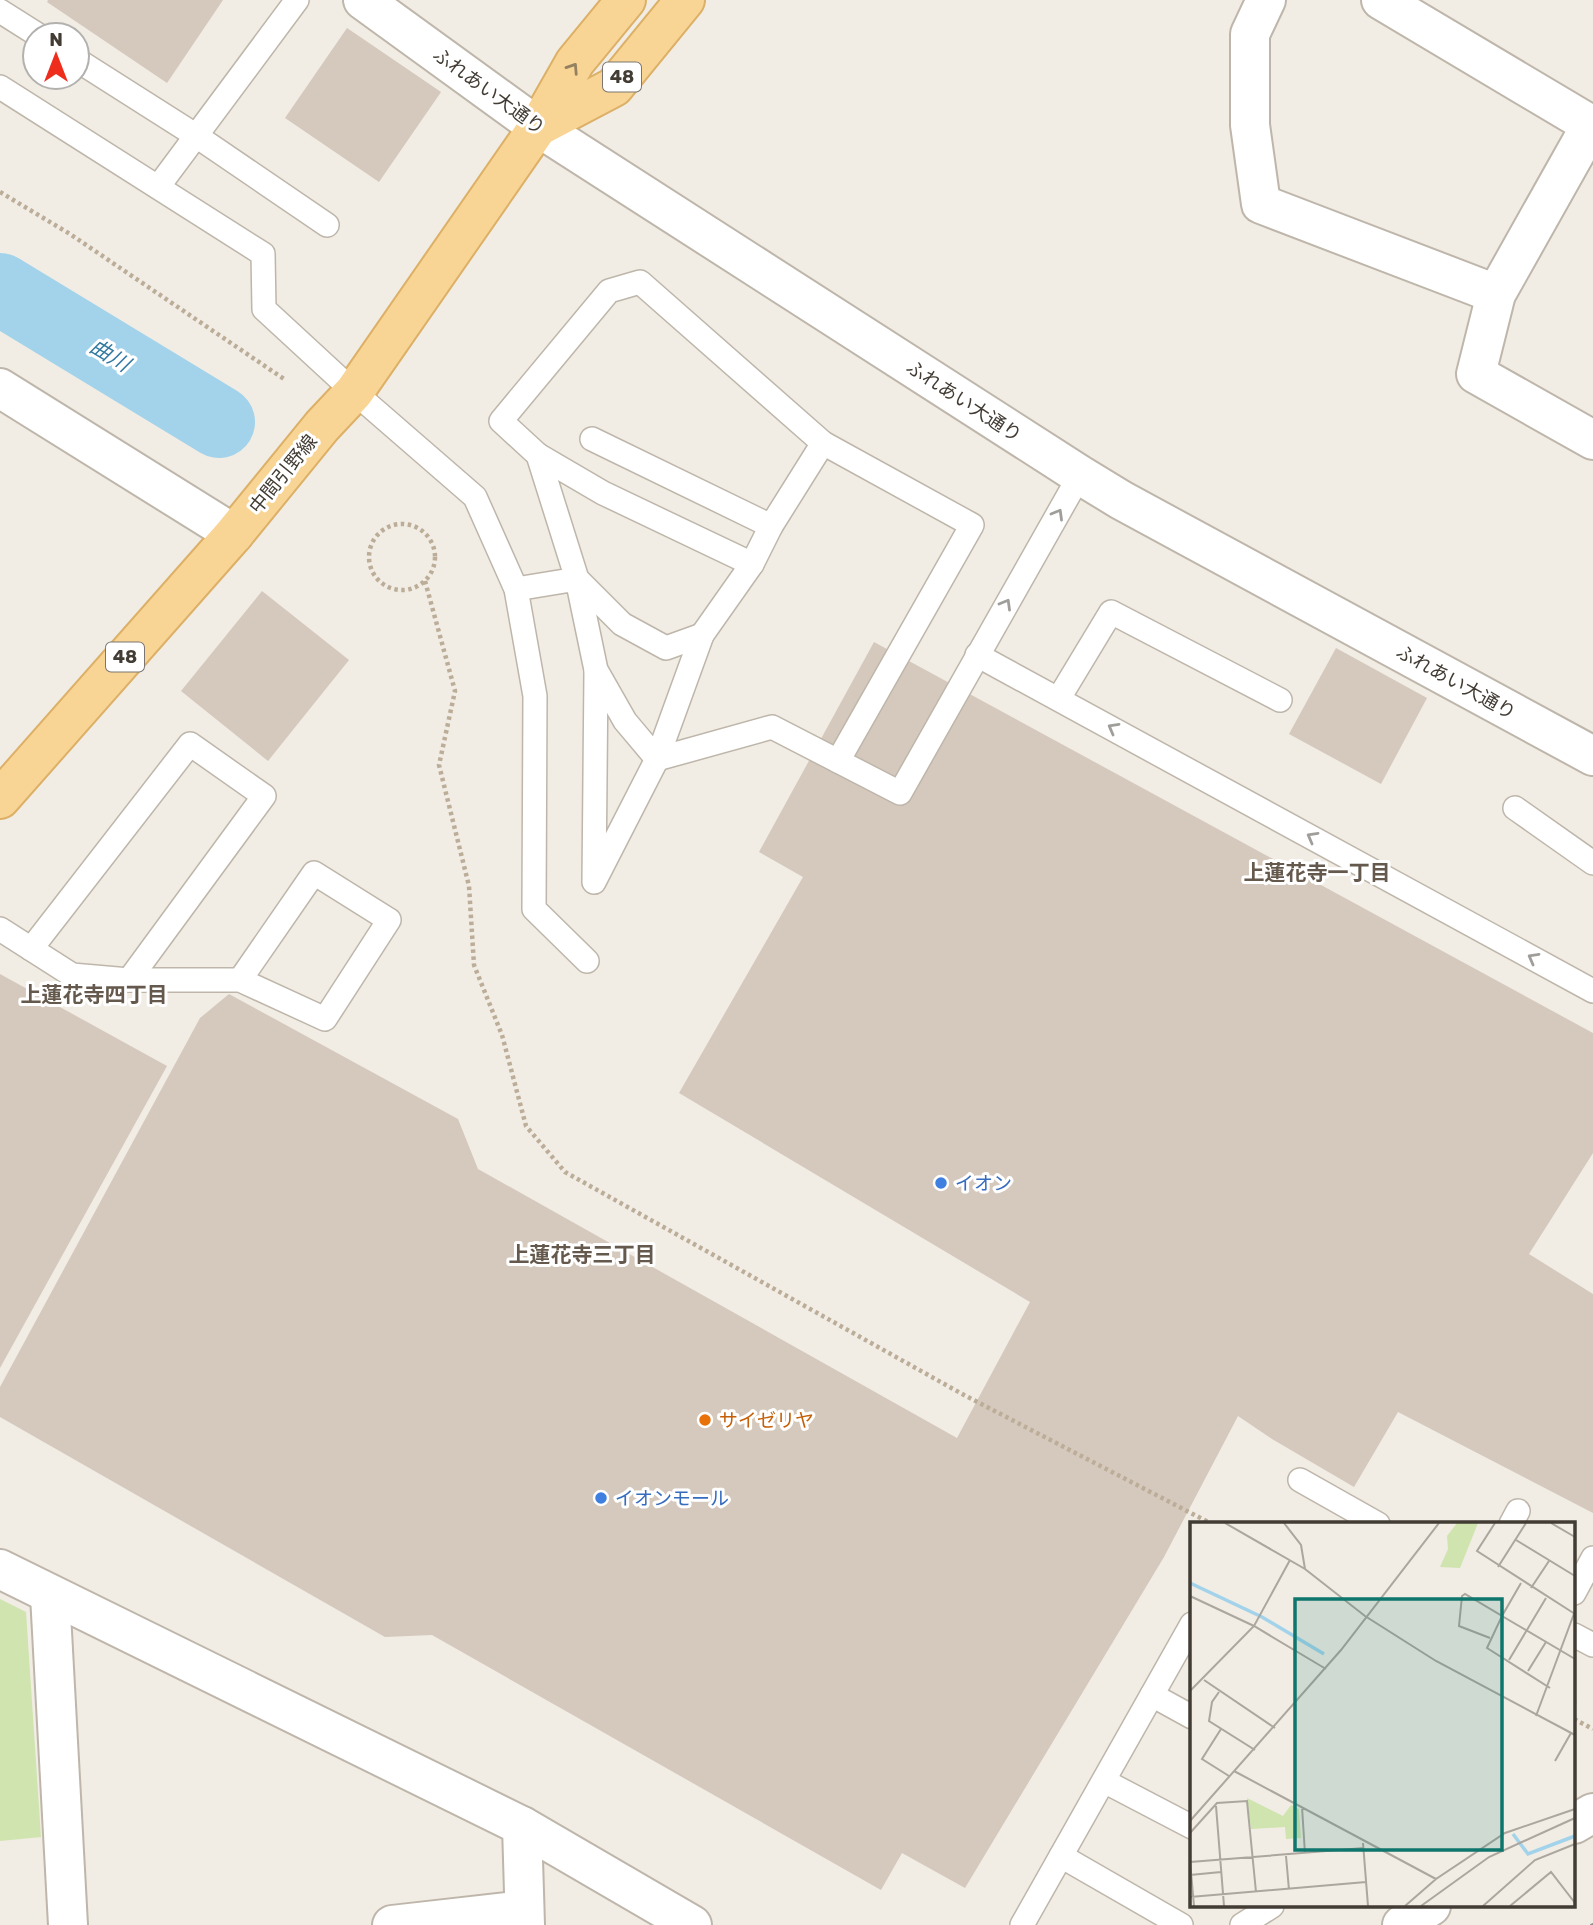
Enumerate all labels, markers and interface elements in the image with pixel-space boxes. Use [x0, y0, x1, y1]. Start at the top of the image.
north arrow [21, 21, 91, 91]
text: N [49, 28, 63, 51]
street label: ふれあい大通り [428, 43, 550, 139]
road number: 48 [603, 62, 641, 92]
one-way arrow [564, 63, 577, 76]
water label: 曲川 [86, 333, 136, 378]
street label: ふれあい大通り [902, 355, 1026, 447]
street label: 中間引野線 [244, 430, 322, 518]
one-way arrow [1050, 508, 1063, 521]
one-way arrow [998, 598, 1011, 611]
street label: ふれあい大通り [1392, 640, 1520, 724]
road number: 48 [106, 642, 144, 672]
one-way arrow [1107, 722, 1120, 736]
one-way arrow [1307, 832, 1319, 845]
district label: 上蓮花寺一丁目 [1244, 860, 1391, 885]
one-way arrow [1528, 953, 1540, 966]
district label: 上蓮花寺四丁目 [21, 982, 168, 1007]
place label: イオン [955, 1172, 1012, 1195]
marker: イオン [933, 1175, 949, 1191]
district label: 上蓮花寺三丁目 [509, 1242, 656, 1267]
place label: サイゼリヤ [719, 1409, 814, 1432]
marker: サイゼリヤ [697, 1412, 713, 1428]
place label: イオンモール [615, 1487, 729, 1510]
marker: イオンモール [593, 1490, 609, 1506]
inset map [1190, 1522, 1576, 1908]

